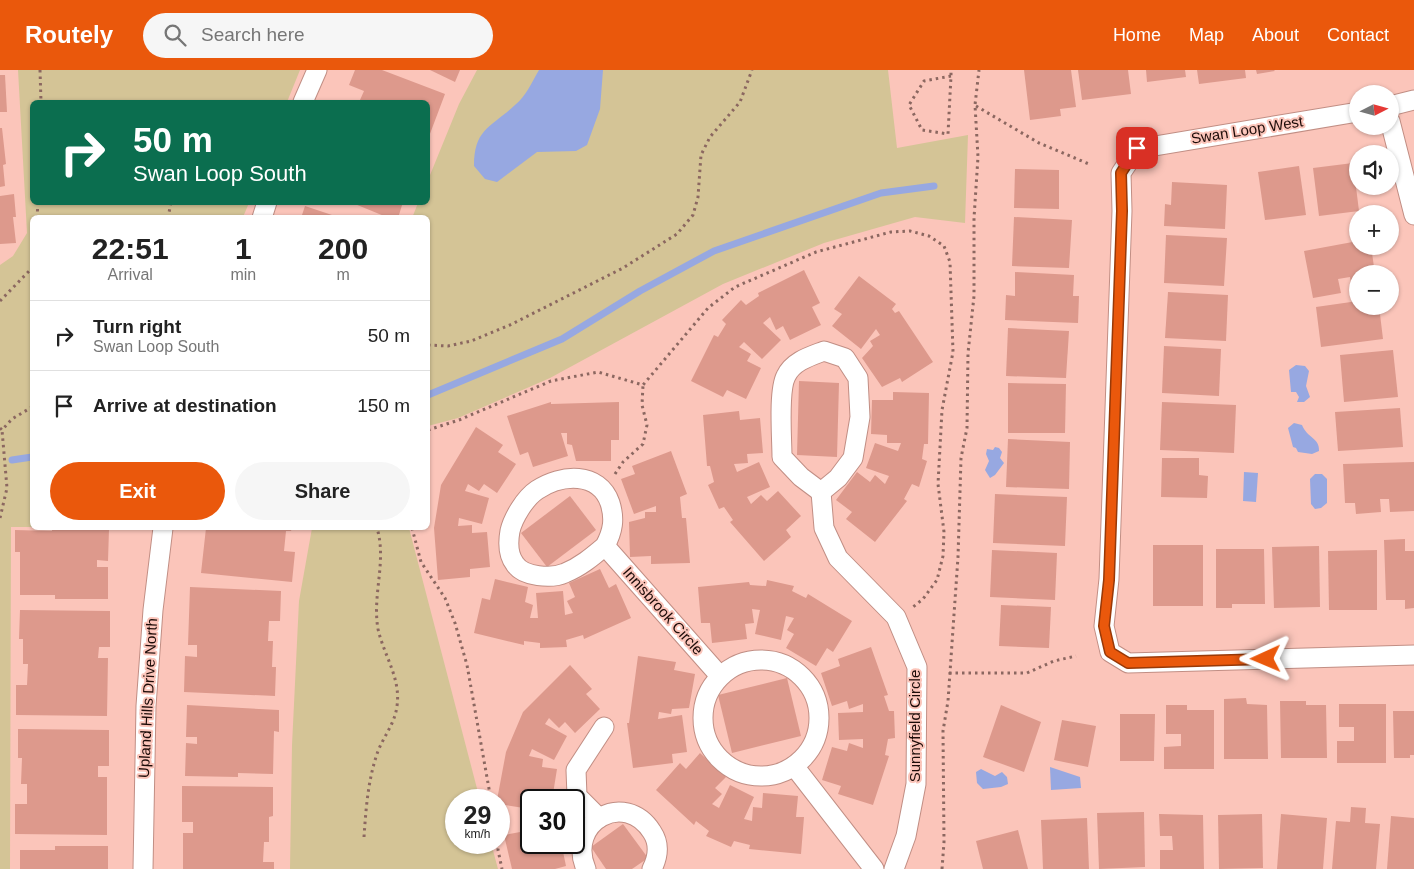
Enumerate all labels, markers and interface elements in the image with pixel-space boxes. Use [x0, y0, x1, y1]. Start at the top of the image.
search box [143, 13, 493, 58]
text: Routely [25, 21, 113, 48]
icon: search [161, 21, 189, 49]
text: Search here [201, 24, 305, 45]
text: Home [1113, 25, 1161, 45]
text: Map [1189, 25, 1224, 45]
text: About [1252, 25, 1299, 45]
text: Contact [1327, 25, 1389, 45]
north arrow [1349, 85, 1399, 135]
map controls [1349, 85, 1399, 315]
street label: Swan Loop West [1190, 112, 1305, 147]
icon: right [50, 120, 115, 185]
text: 50 m [133, 120, 213, 159]
pin [1116, 127, 1158, 169]
icon: arrive [1123, 134, 1151, 162]
button: sound [1349, 145, 1399, 195]
text: Swan Loop South [133, 161, 307, 186]
button: + [1349, 205, 1399, 255]
text: 22:51 [92, 232, 169, 265]
text: 1 [235, 232, 252, 265]
text: 200 [318, 232, 368, 265]
button: − [1349, 265, 1399, 315]
text: Arrival [108, 266, 153, 283]
text: min [230, 266, 256, 283]
text: m [336, 266, 350, 283]
text: Turn right [93, 316, 181, 337]
icon: right [50, 322, 78, 350]
text: 50 m [368, 325, 410, 346]
text: Swan Loop South [93, 338, 219, 355]
icon: arrive [50, 392, 78, 420]
text: Arrive at destination [93, 395, 277, 416]
text: 150 m [357, 395, 410, 416]
button: Exit [50, 462, 225, 520]
button: Share [235, 462, 410, 520]
street label: Innisbrook Circle [620, 563, 707, 658]
street label: Upland Hills Drive North [135, 618, 160, 778]
position arrow [1239, 632, 1291, 684]
street label: Sunnyfield Circle [906, 670, 923, 782]
speed limit sign: 30 [520, 789, 585, 854]
text: 29 [464, 801, 491, 829]
text: km/h [464, 827, 491, 841]

